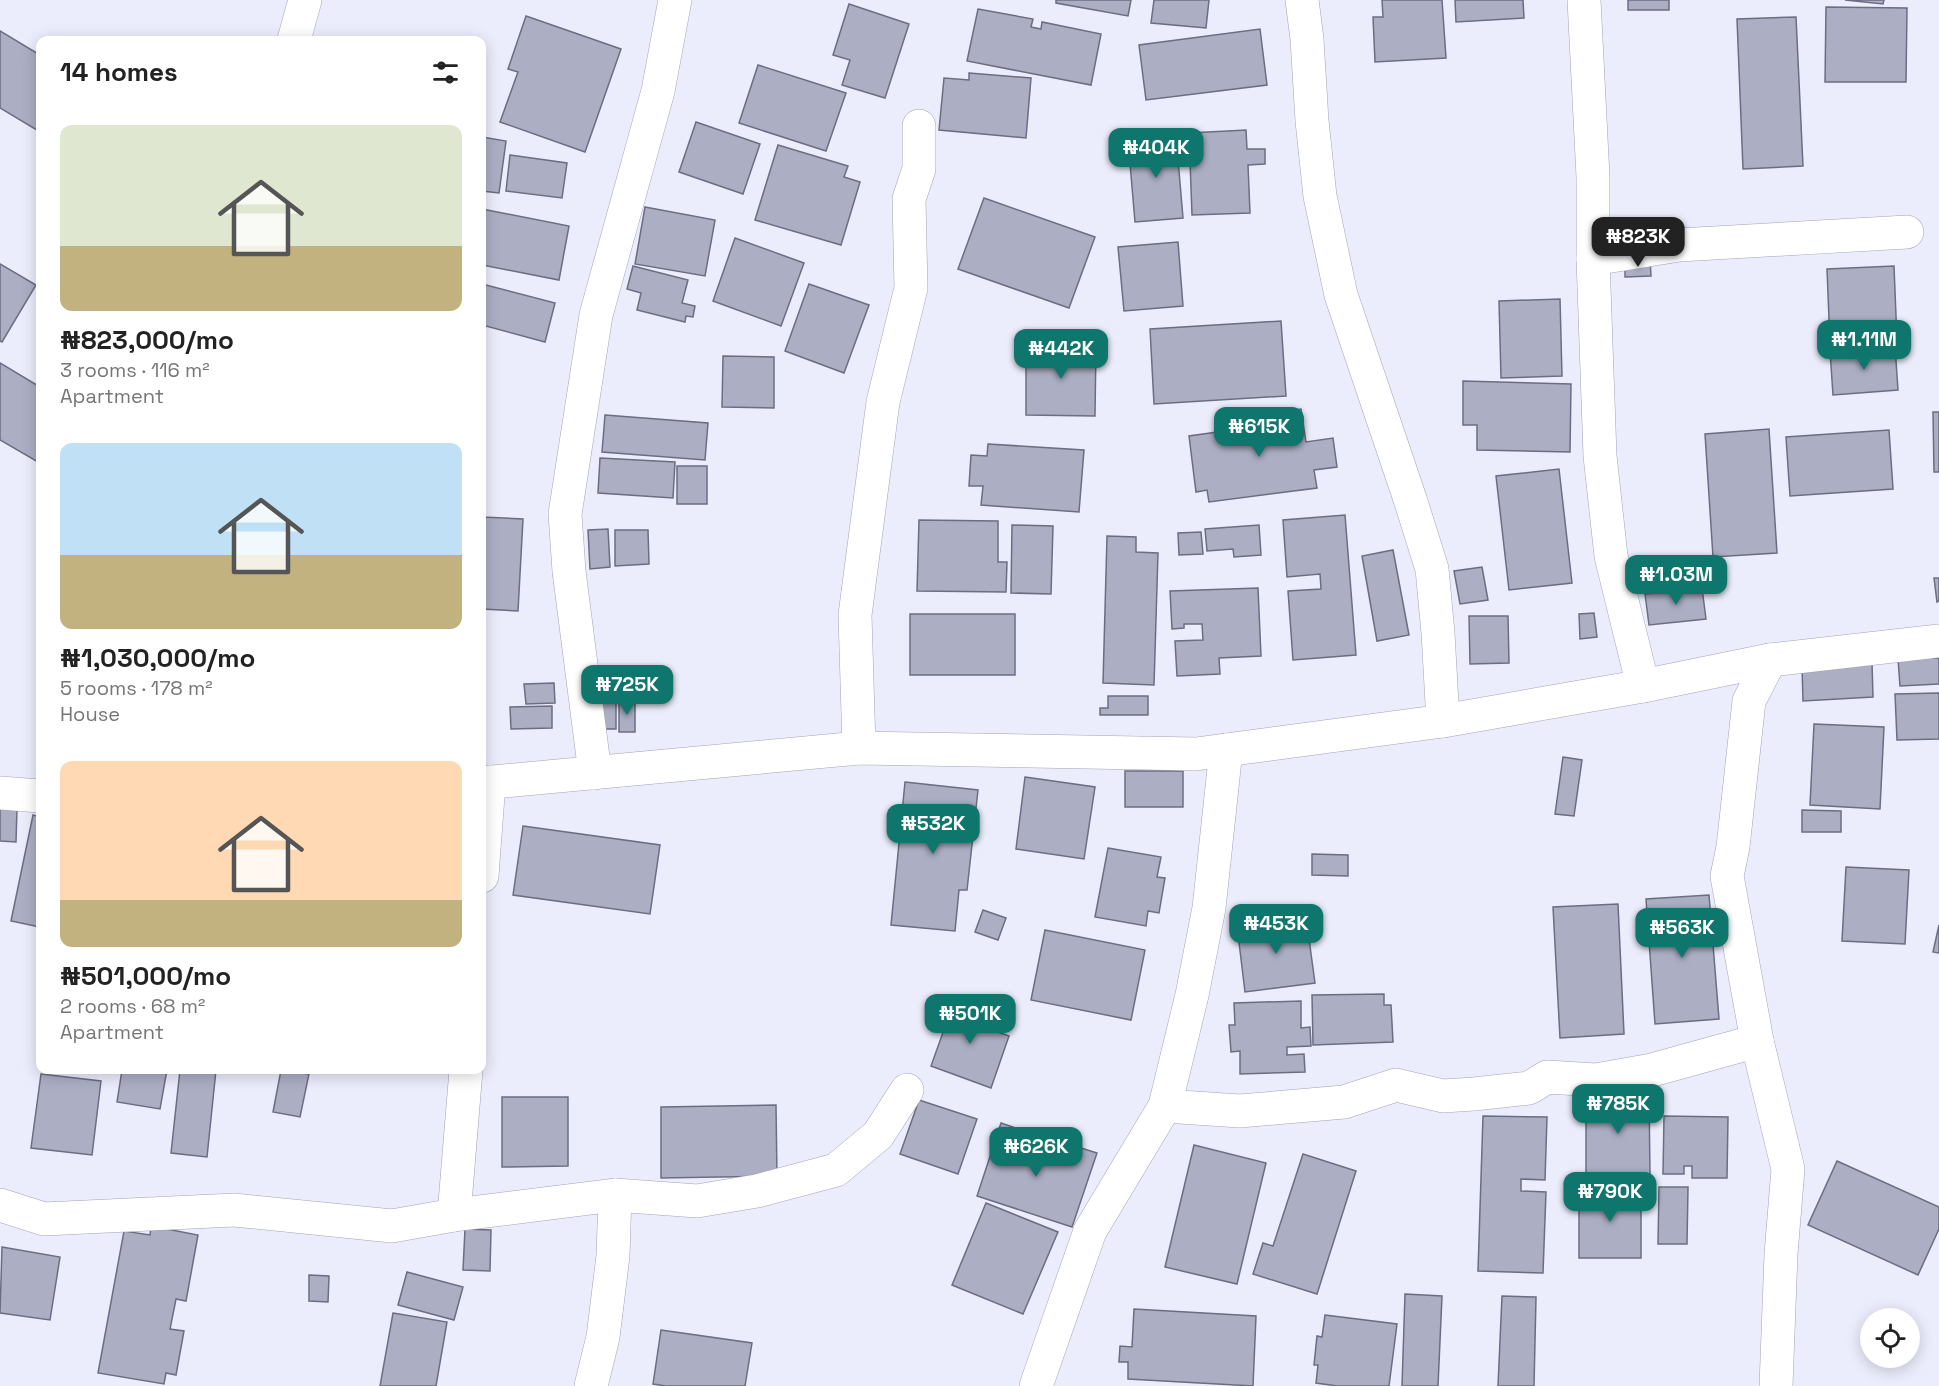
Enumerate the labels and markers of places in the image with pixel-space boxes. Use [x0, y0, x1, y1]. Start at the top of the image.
pin: ₦404K [1114, 128, 1198, 179]
pin: ₦823K [1596, 217, 1680, 268]
pin: ₦1.11M [1815, 320, 1913, 371]
pin: ₦442K [1019, 329, 1103, 380]
pin: ₦615K [1217, 407, 1301, 458]
pin: ₦1.03M [1627, 555, 1725, 606]
pin: ₦725K [585, 665, 669, 716]
pin: ₦532K [891, 804, 975, 855]
pin: ₦453K [1234, 904, 1318, 955]
pin: ₦563K [1640, 908, 1724, 959]
pin: ₦501K [928, 994, 1012, 1045]
pin: ₦785K [1576, 1084, 1660, 1135]
pin: ₦626K [994, 1127, 1078, 1178]
pin: ₦790K [1568, 1172, 1652, 1223]

